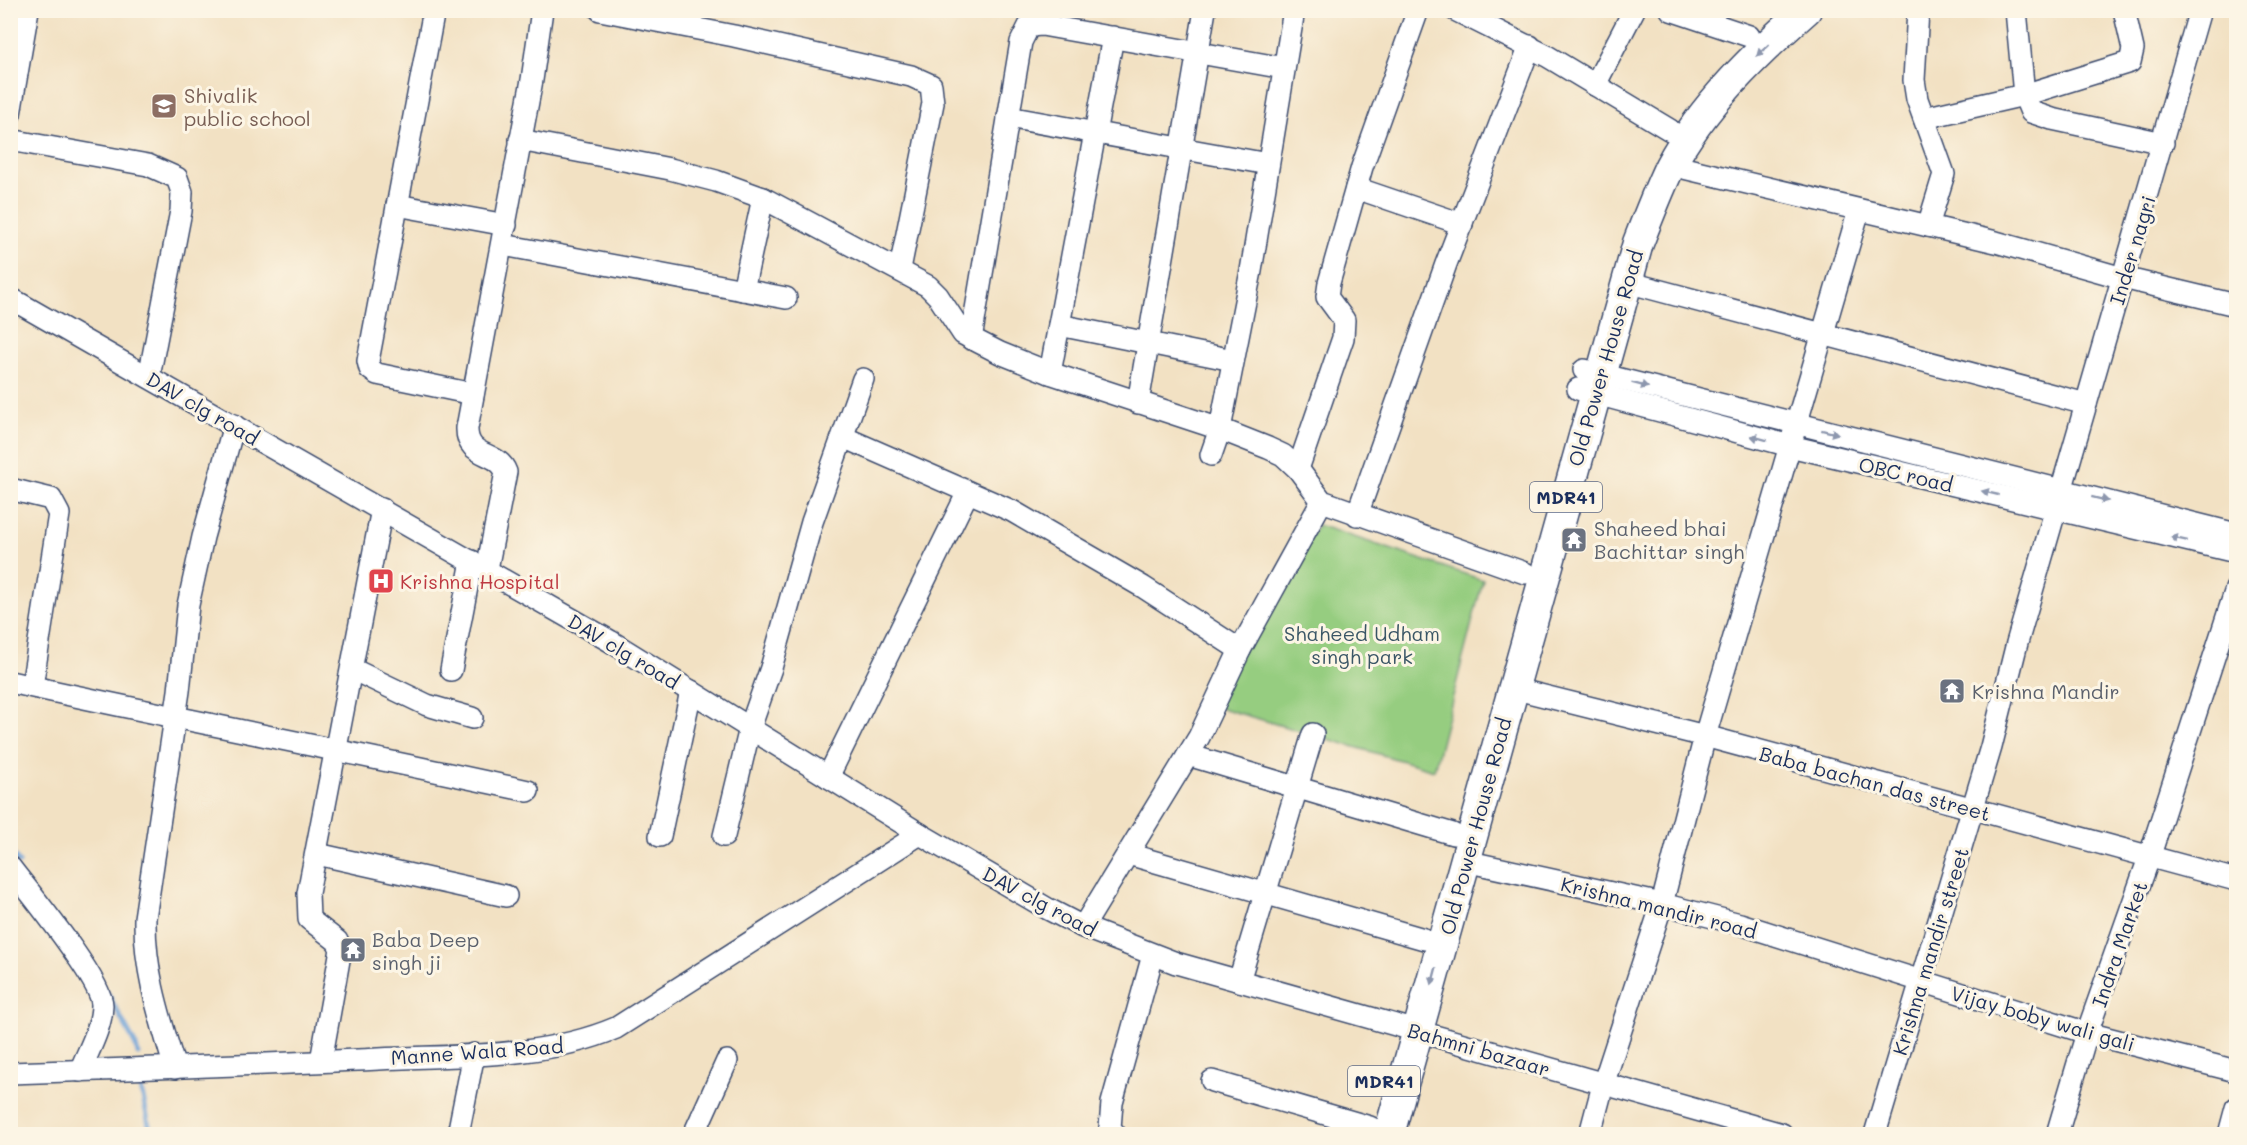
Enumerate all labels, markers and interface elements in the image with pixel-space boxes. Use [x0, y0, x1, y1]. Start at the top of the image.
one-way arrow [1755, 43, 1770, 57]
place label: Shivalik public school [184, 82, 311, 131]
school or university icon: Shivalik public school [149, 91, 179, 121]
street label: Inder nagri [2103, 192, 2161, 308]
street label: Old Power House Road [1562, 247, 1648, 469]
street label: DAV clg road [142, 365, 264, 451]
one-way arrow [1631, 380, 1649, 390]
one-way arrow [1820, 427, 1839, 437]
one-way arrow [1750, 433, 1768, 442]
street label: OBC road [1856, 451, 1956, 497]
road number: MDR41 [1530, 482, 1602, 512]
one-way arrow [1981, 488, 1999, 498]
one-way arrow [2091, 495, 2109, 505]
place label: Shaheed bhai Bachittar singh [1594, 515, 1744, 564]
temple icon: Shaheed bhai Bachittar singh [1559, 525, 1589, 555]
one-way arrow [2170, 534, 2189, 543]
hospital icon: Krishna Hospital [366, 566, 396, 596]
place label: Krishna Hospital [400, 568, 560, 594]
street label: DAV clg road [563, 607, 685, 695]
park label: Shaheed Udham singh park [1284, 620, 1440, 669]
temple icon: Krishna Mandir [1937, 676, 1967, 706]
place label: Krishna Mandir [1972, 678, 2120, 704]
street label: Old Power House Road [1433, 715, 1517, 937]
street label: Baba bachan das street [1757, 740, 1993, 826]
street label: Krishna mandir street [1886, 844, 1974, 1058]
street label: DAV clg road [978, 860, 1102, 942]
street label: Krishna mandir road [1558, 870, 1760, 944]
street label: Indra Market [2085, 878, 2153, 1010]
place label: Baba Deep singh ji [372, 926, 479, 975]
temple icon: Baba Deep singh ji [338, 935, 368, 965]
one-way arrow [1429, 967, 1439, 985]
street label: Vijay boby wali gali [1948, 979, 2138, 1057]
street label: Bahmni bazaar [1405, 1016, 1553, 1082]
street label: Manne Wala Road [390, 1032, 564, 1070]
road number: MDR41 [1348, 1066, 1420, 1096]

